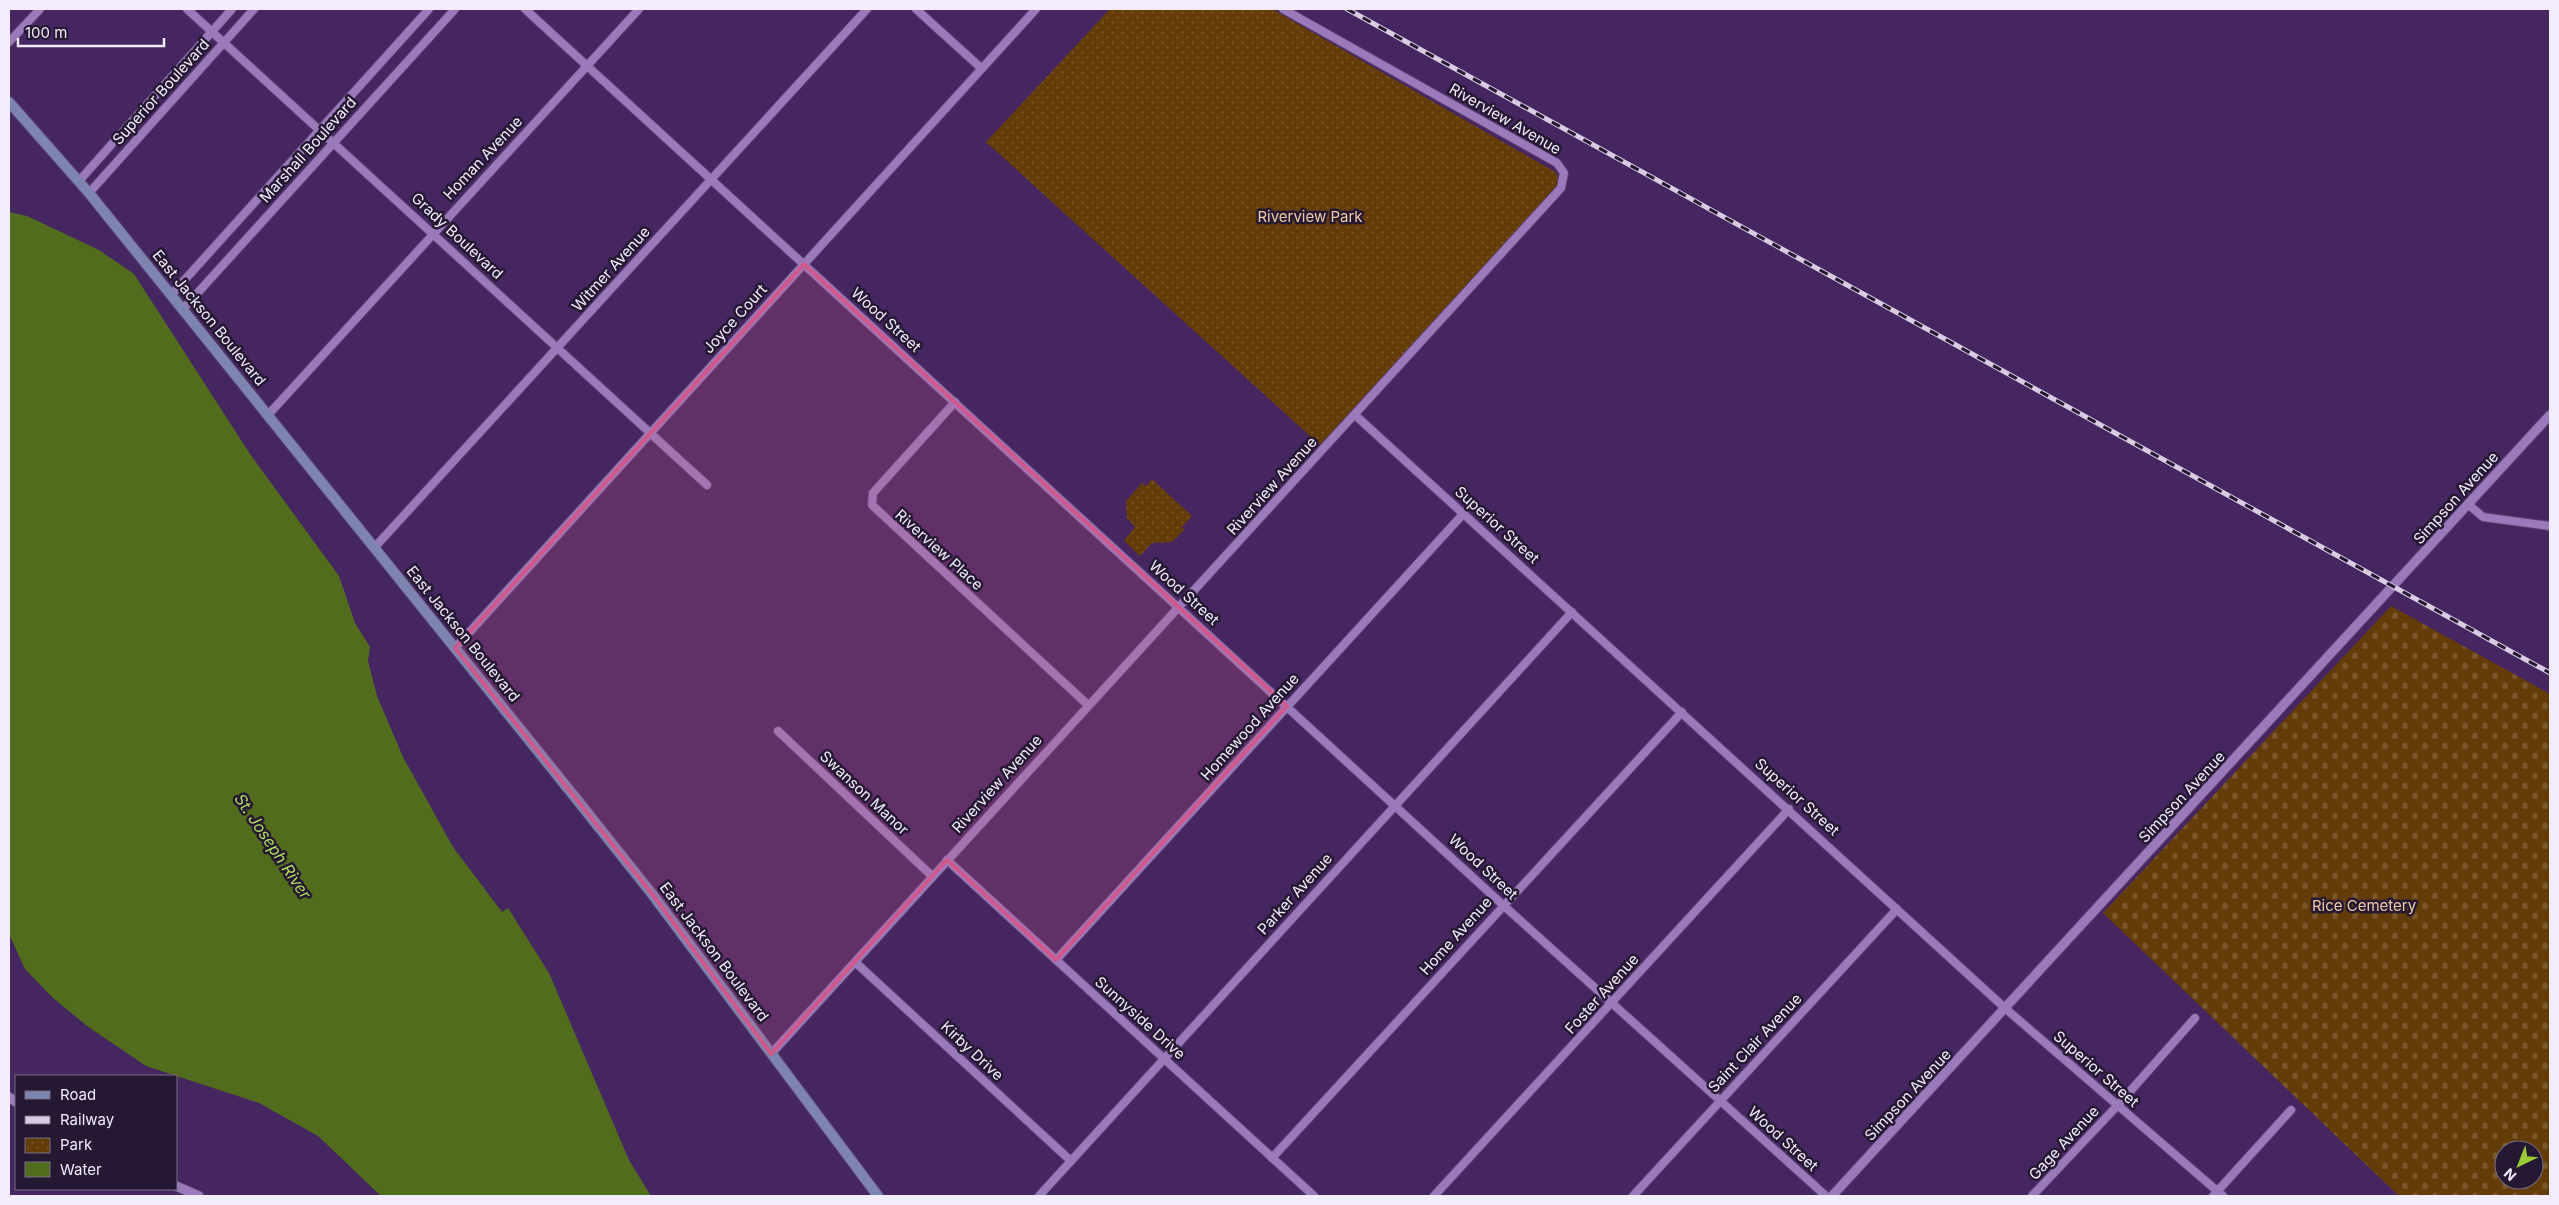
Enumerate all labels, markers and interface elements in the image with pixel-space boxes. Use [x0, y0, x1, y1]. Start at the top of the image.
scale bar [18, 15, 164, 47]
text: 100 m [25, 23, 67, 42]
street label: Superior Boulevard [108, 35, 213, 149]
street label: Riverview Avenue [1446, 79, 1564, 158]
street label: Marshall Boulevard [255, 93, 360, 206]
street label: Homan Avenue [439, 112, 526, 203]
street label: Grady Boulevard [408, 188, 507, 283]
park label: Riverview Park [1257, 207, 1363, 226]
street label: Witmer Avenue [568, 222, 654, 315]
street label: East Jackson Boulevard [149, 246, 270, 389]
street label: Joyce Court [699, 280, 771, 357]
street label: Wood Street [847, 283, 925, 356]
street label: Riverview Avenue [1222, 433, 1321, 539]
street label: Simpson Avenue [2409, 447, 2502, 548]
street label: Superior Street [1451, 482, 1544, 568]
street label: Riverview Place [891, 505, 987, 594]
street label: Wood Street [1145, 556, 1223, 629]
street label: East Jackson Boulevard [403, 562, 524, 705]
street label: Homewood Avenue [1196, 669, 1303, 784]
street label: Riverview Avenue [947, 731, 1046, 837]
street label: Swanson Manor [816, 747, 913, 839]
street label: Simpson Avenue [2134, 747, 2229, 846]
street label: Superior Street [1751, 754, 1844, 840]
water label: St. Joseph River [230, 789, 316, 903]
street label: Wood Street [1445, 830, 1522, 904]
street label: Parker Avenue [1253, 849, 1336, 938]
street label: East Jackson Boulevard [656, 878, 773, 1025]
street label: Home Avenue [1415, 893, 1496, 979]
park label: Rice Cemetery [2312, 896, 2417, 915]
street label: Foster Avenue [1561, 950, 1643, 1038]
street label: Sunnyside Drive [1091, 972, 1190, 1063]
street label: Saint Clair Avenue [1704, 989, 1806, 1096]
street label: Kirby Drive [937, 1017, 1008, 1084]
street label: Superior Street [2050, 1026, 2143, 1111]
street label: Simpson Avenue [1860, 1045, 1955, 1144]
legend [15, 1075, 178, 1190]
text: Road [60, 1085, 96, 1104]
street label: Wood Street [1744, 1102, 1822, 1175]
street label: Gage Avenue [2024, 1102, 2103, 1184]
text: Railway [60, 1110, 115, 1129]
text: Park [60, 1135, 93, 1154]
north arrow [2494, 1140, 2544, 1190]
text: Water [60, 1160, 102, 1179]
text: N [2500, 1165, 2519, 1185]

